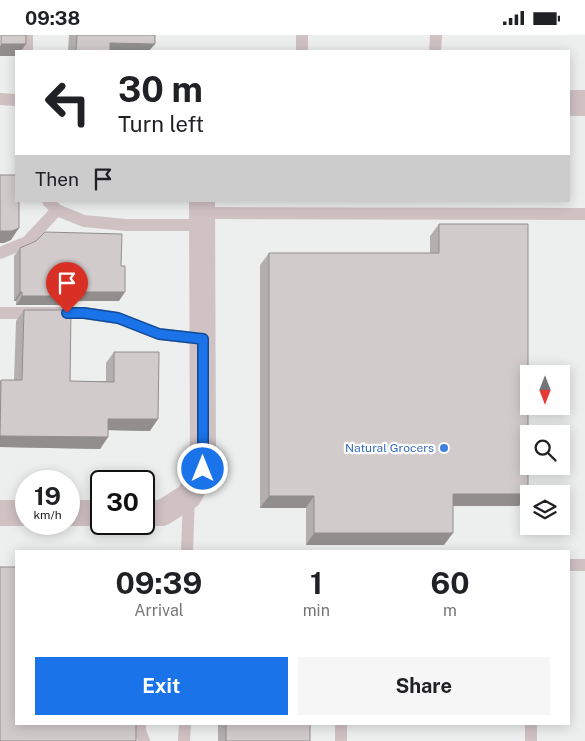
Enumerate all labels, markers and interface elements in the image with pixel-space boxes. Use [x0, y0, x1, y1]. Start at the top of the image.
text: 09:38 [25, 7, 80, 29]
text: 30 m [118, 69, 203, 110]
icon: left [35, 70, 100, 135]
text: Turn left [118, 111, 204, 137]
icon: arrive [89, 165, 117, 193]
text: Then [35, 168, 79, 190]
pin [46, 262, 88, 313]
icon: arrive [53, 269, 81, 297]
north arrow [520, 365, 570, 415]
map controls [520, 365, 570, 535]
button: search [520, 425, 570, 475]
place label: Natural Grocers [345, 441, 434, 455]
position arrow [176, 442, 228, 494]
marker: Natural Grocers [438, 442, 450, 454]
speed limit sign: 30 [90, 470, 155, 535]
text: 19 [34, 481, 61, 511]
button: layers [520, 485, 570, 535]
text: km/h [33, 508, 62, 522]
text: 09:39 [116, 565, 202, 601]
text: 1 [310, 565, 323, 601]
text: 60 [430, 565, 469, 601]
text: Arrival [134, 601, 184, 620]
text: min [303, 601, 330, 620]
text: m [443, 601, 457, 620]
button: Exit [35, 657, 288, 715]
button: Share [298, 657, 550, 715]

